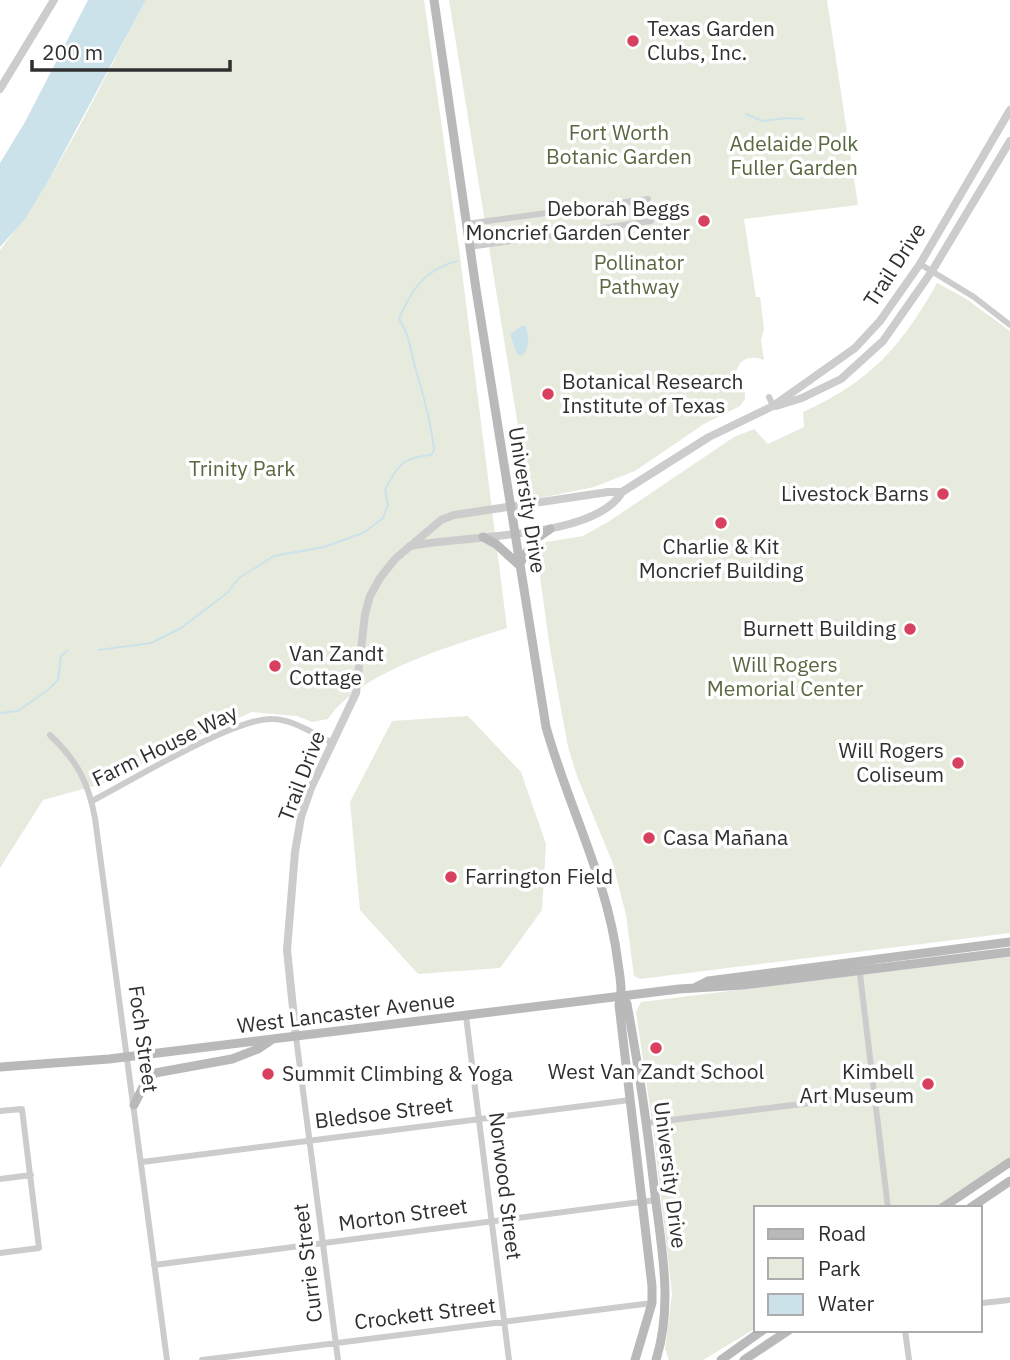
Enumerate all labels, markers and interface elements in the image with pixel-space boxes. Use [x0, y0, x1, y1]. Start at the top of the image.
place label: Texas Garden Clubs, Inc. [647, 14, 775, 66]
scale bar [32, 28, 229, 72]
marker: Texas Garden Clubs, Inc. [625, 33, 641, 49]
text: 200 m [42, 38, 103, 66]
park label: Fort Worth Botanic Garden [546, 118, 692, 170]
park label: Adelaide Polk Fuller Garden [730, 129, 858, 181]
place label: Deborah Beggs Moncrief Garden Center [465, 194, 690, 246]
marker: Deborah Beggs Moncrief Garden Center [696, 213, 712, 229]
street label: Trail Drive [857, 217, 932, 312]
park label: Pollinator Pathway [594, 248, 685, 300]
place label: Botanical Research Institute of Texas [562, 367, 743, 419]
marker: Botanical Research Institute of Texas [540, 386, 556, 402]
street label: University Drive [503, 425, 553, 575]
park label: Trinity Park [189, 454, 295, 482]
place label: Livestock Barns [781, 479, 929, 507]
marker: Livestock Barns [935, 486, 951, 502]
marker: Charlie & Kit Moncrief Building [713, 515, 729, 531]
place label: Charlie & Kit Moncrief Building [639, 532, 803, 584]
place label: Burnett Building [743, 614, 896, 642]
marker: Burnett Building [902, 621, 918, 637]
place label: Van Zandt Cottage [289, 639, 384, 691]
park label: Will Rogers Memorial Center [707, 650, 864, 702]
marker: Van Zandt Cottage [267, 658, 283, 674]
street label: Farm House Way [87, 698, 242, 792]
street label: Trail Drive [271, 726, 331, 825]
place label: Will Rogers Coliseum [838, 736, 944, 788]
marker: Will Rogers Coliseum [950, 755, 966, 771]
place label: Casa Mañana [663, 823, 788, 851]
marker: Casa Mañana [641, 830, 657, 846]
place label: Farrington Field [465, 862, 613, 890]
marker: Farrington Field [443, 869, 459, 885]
street label: Foch Street [123, 983, 165, 1094]
street label: West Lancaster Avenue [235, 985, 456, 1039]
marker: West Van Zandt School [648, 1040, 664, 1056]
place label: West Van Zandt School [548, 1057, 764, 1085]
place label: Kimbell Art Museum [799, 1057, 914, 1109]
place label: Summit Climbing & Yoga [282, 1059, 513, 1087]
marker: Summit Climbing & Yoga [260, 1066, 276, 1082]
marker: Kimbell Art Museum [920, 1076, 936, 1092]
street label: Bledsoe Street [313, 1090, 455, 1134]
street label: University Drive [648, 1100, 694, 1250]
street label: Norwood Street [483, 1110, 529, 1261]
street label: Morton Street [336, 1191, 469, 1237]
street label: Currie Street [286, 1202, 328, 1324]
legend [754, 1206, 982, 1332]
text: Road [818, 1219, 866, 1247]
text: Park [818, 1254, 861, 1282]
text: Water [818, 1289, 875, 1317]
street label: Crockett Street [353, 1290, 497, 1336]

